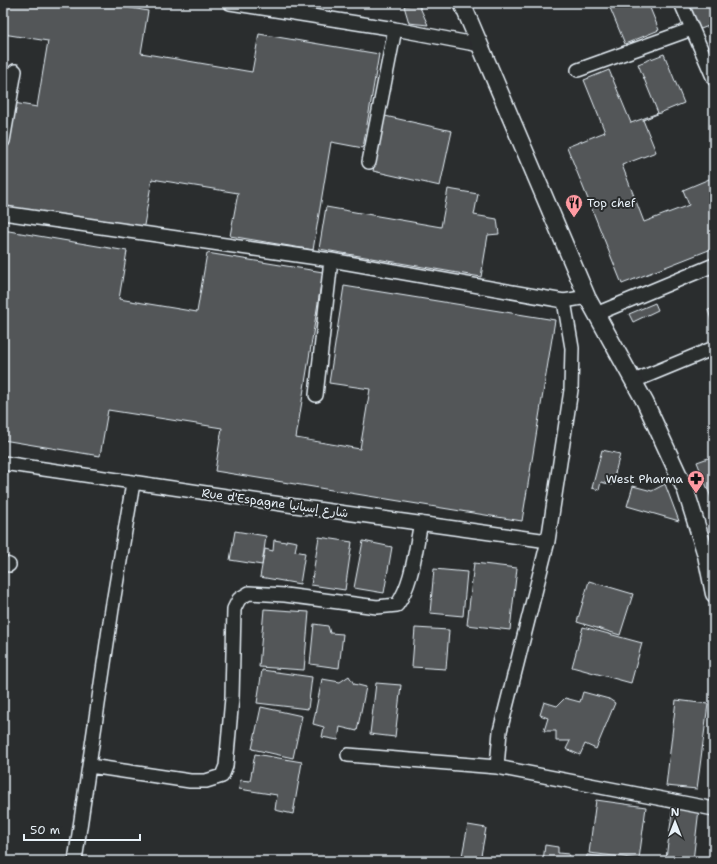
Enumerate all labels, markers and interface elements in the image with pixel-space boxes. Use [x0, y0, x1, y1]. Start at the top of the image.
restaurant icon: Top chef [564, 193, 584, 218]
place label: Top chef [587, 195, 636, 211]
pharmacy icon: West Pharma [686, 469, 706, 494]
place label: West Pharma [606, 471, 684, 487]
street label: Rue d'Espagne شارع إسبانيا [200, 485, 349, 522]
north arrow [655, 802, 695, 842]
text: N [671, 805, 680, 820]
scale bar [24, 816, 140, 842]
text: 50 m [30, 822, 60, 838]

